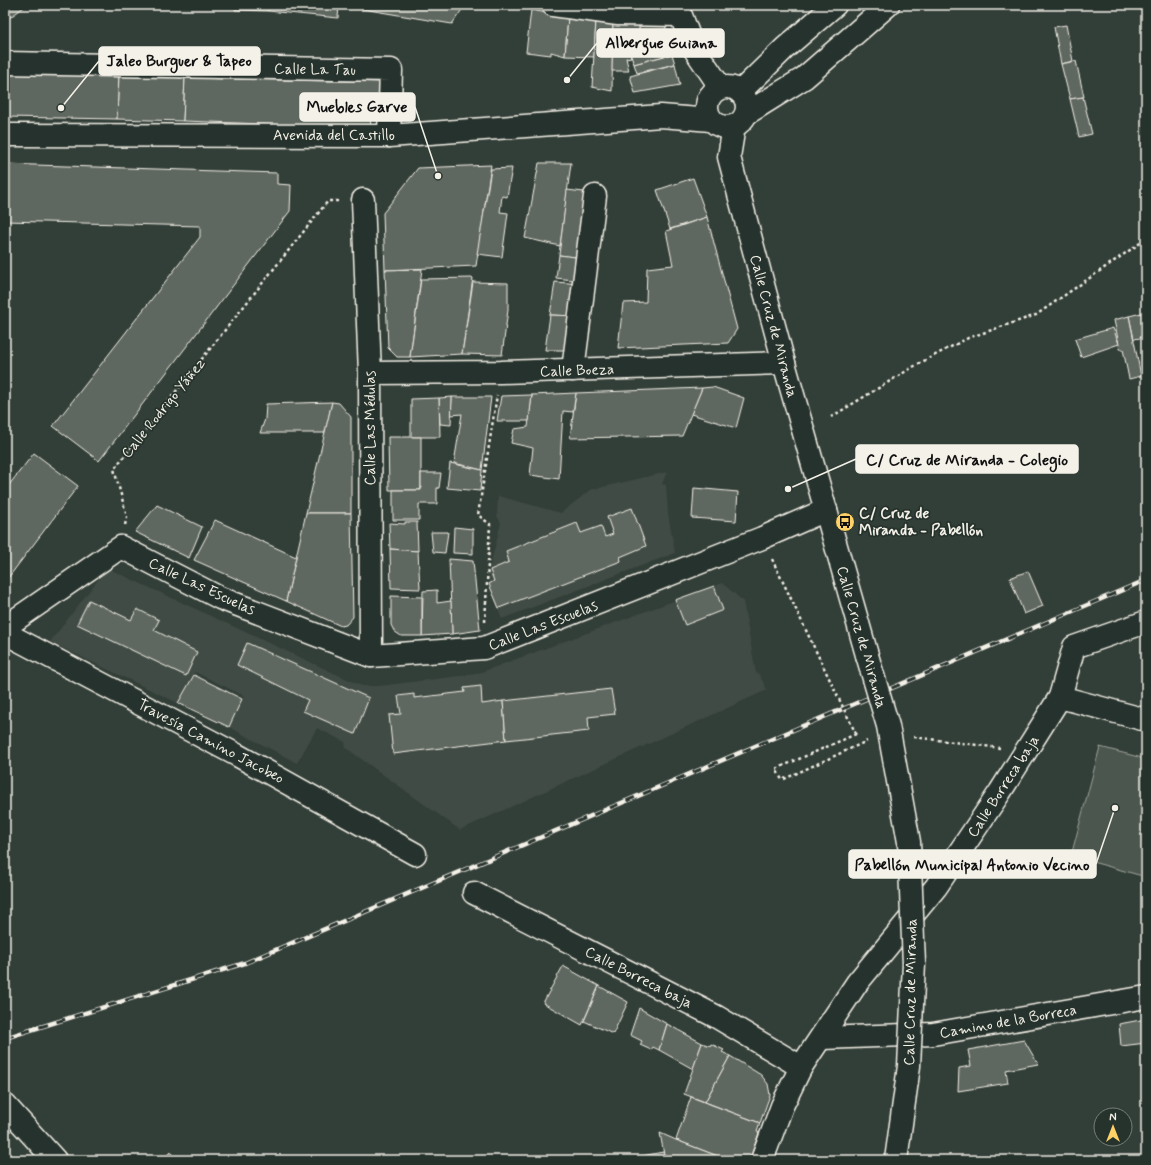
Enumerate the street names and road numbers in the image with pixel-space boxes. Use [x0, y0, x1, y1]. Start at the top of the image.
street label: Calle La Tau [274, 59, 356, 81]
street label: Avenida del Castillo [273, 126, 395, 146]
street label: Calle Cruz de Miranda [744, 253, 802, 400]
street label: Calle Rodrigo Yáñez [117, 354, 210, 463]
street label: Calle Boeza [540, 360, 615, 382]
street label: Calle Las Médulas [361, 371, 381, 485]
street label: Calle Las Escuelas [145, 553, 258, 620]
street label: Calle Cruz de Miranda [831, 564, 891, 711]
street label: Calle Las Escuelas [486, 596, 601, 656]
street label: Travesía Camino Jacobeo [134, 695, 287, 789]
street label: Calle Borreca baja [963, 731, 1045, 842]
street label: Calle Cruz de Miranda [900, 918, 922, 1066]
street label: Calle Borreca baja [581, 942, 696, 1014]
street label: Camino de la Borreca [938, 1000, 1078, 1044]

